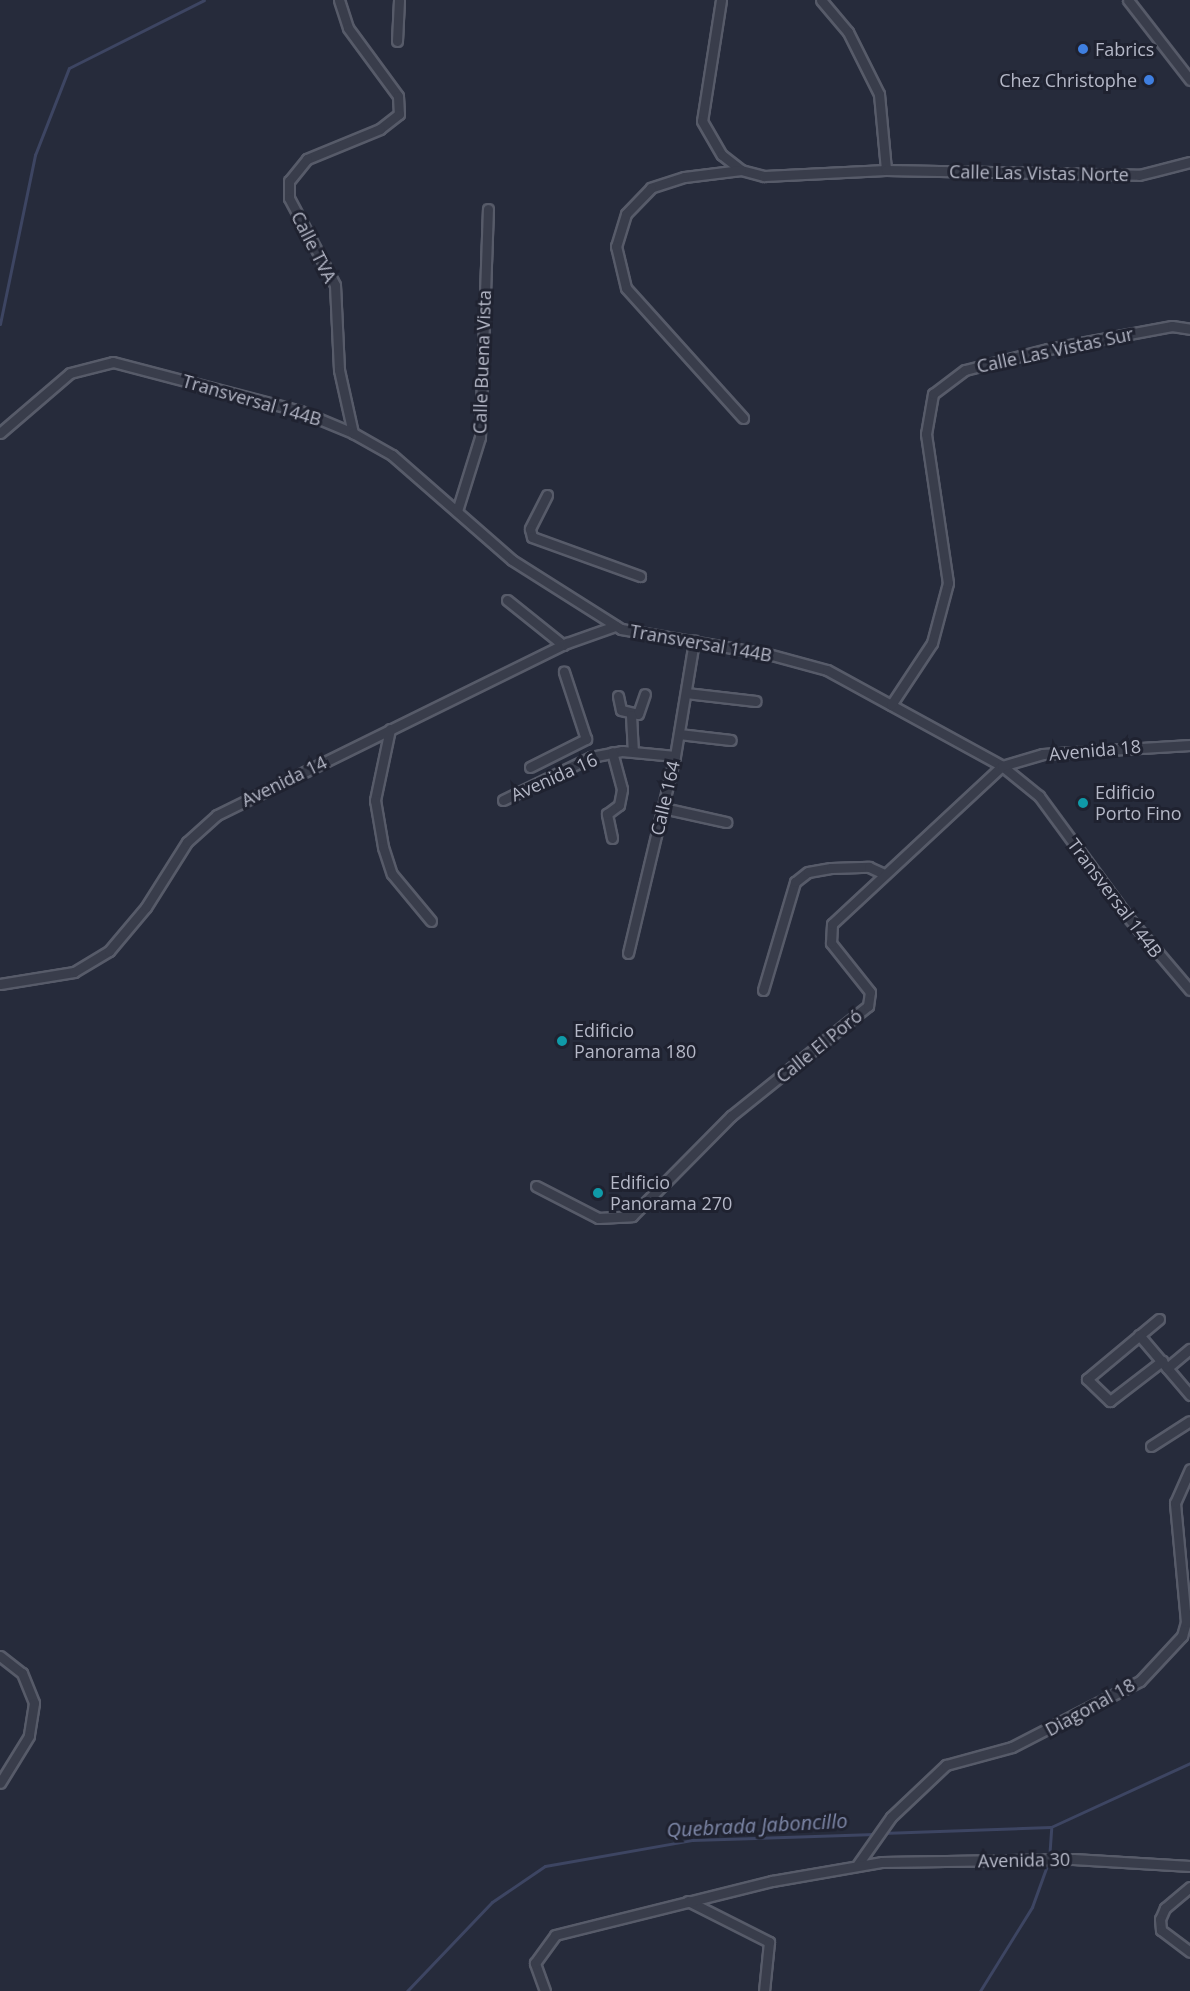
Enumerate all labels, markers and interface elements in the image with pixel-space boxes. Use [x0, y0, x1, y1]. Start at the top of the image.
place label: Fabrics [1095, 38, 1154, 60]
marker: Fabrics [1076, 42, 1090, 56]
place label: Chez Christophe [999, 69, 1137, 91]
marker: Chez Christophe [1142, 73, 1156, 87]
street label: Calle Las Vistas Norte [949, 161, 1129, 185]
street label: Calle TVA [287, 208, 341, 286]
street label: Calle Buena Vista [469, 290, 495, 434]
street label: Calle Las Vistas Sur [975, 323, 1135, 377]
street label: Transversal 144B [180, 370, 324, 430]
street label: Transversal 144B [628, 620, 774, 666]
street label: Avenida 18 [1048, 735, 1142, 765]
street label: Avenida 16 [507, 748, 601, 806]
street label: Avenida 14 [238, 751, 330, 811]
street label: Calle 164 [646, 759, 684, 837]
place label: Edificio Porto Fino [1095, 782, 1182, 824]
marker: Edificio Porto Fino [1076, 796, 1090, 810]
street label: Transversal 144B [1063, 834, 1167, 962]
street label: Calle El Poró [772, 1005, 866, 1087]
place label: Edificio Panorama 180 [574, 1020, 696, 1062]
marker: Edificio Panorama 180 [555, 1034, 569, 1048]
place label: Edificio Panorama 270 [610, 1172, 732, 1214]
marker: Edificio Panorama 270 [591, 1186, 605, 1200]
street label: Diagonal 18 [1041, 1674, 1139, 1740]
water label: Quebrada Jaboncillo [666, 1808, 848, 1842]
street label: Avenida 30 [978, 1848, 1070, 1872]

